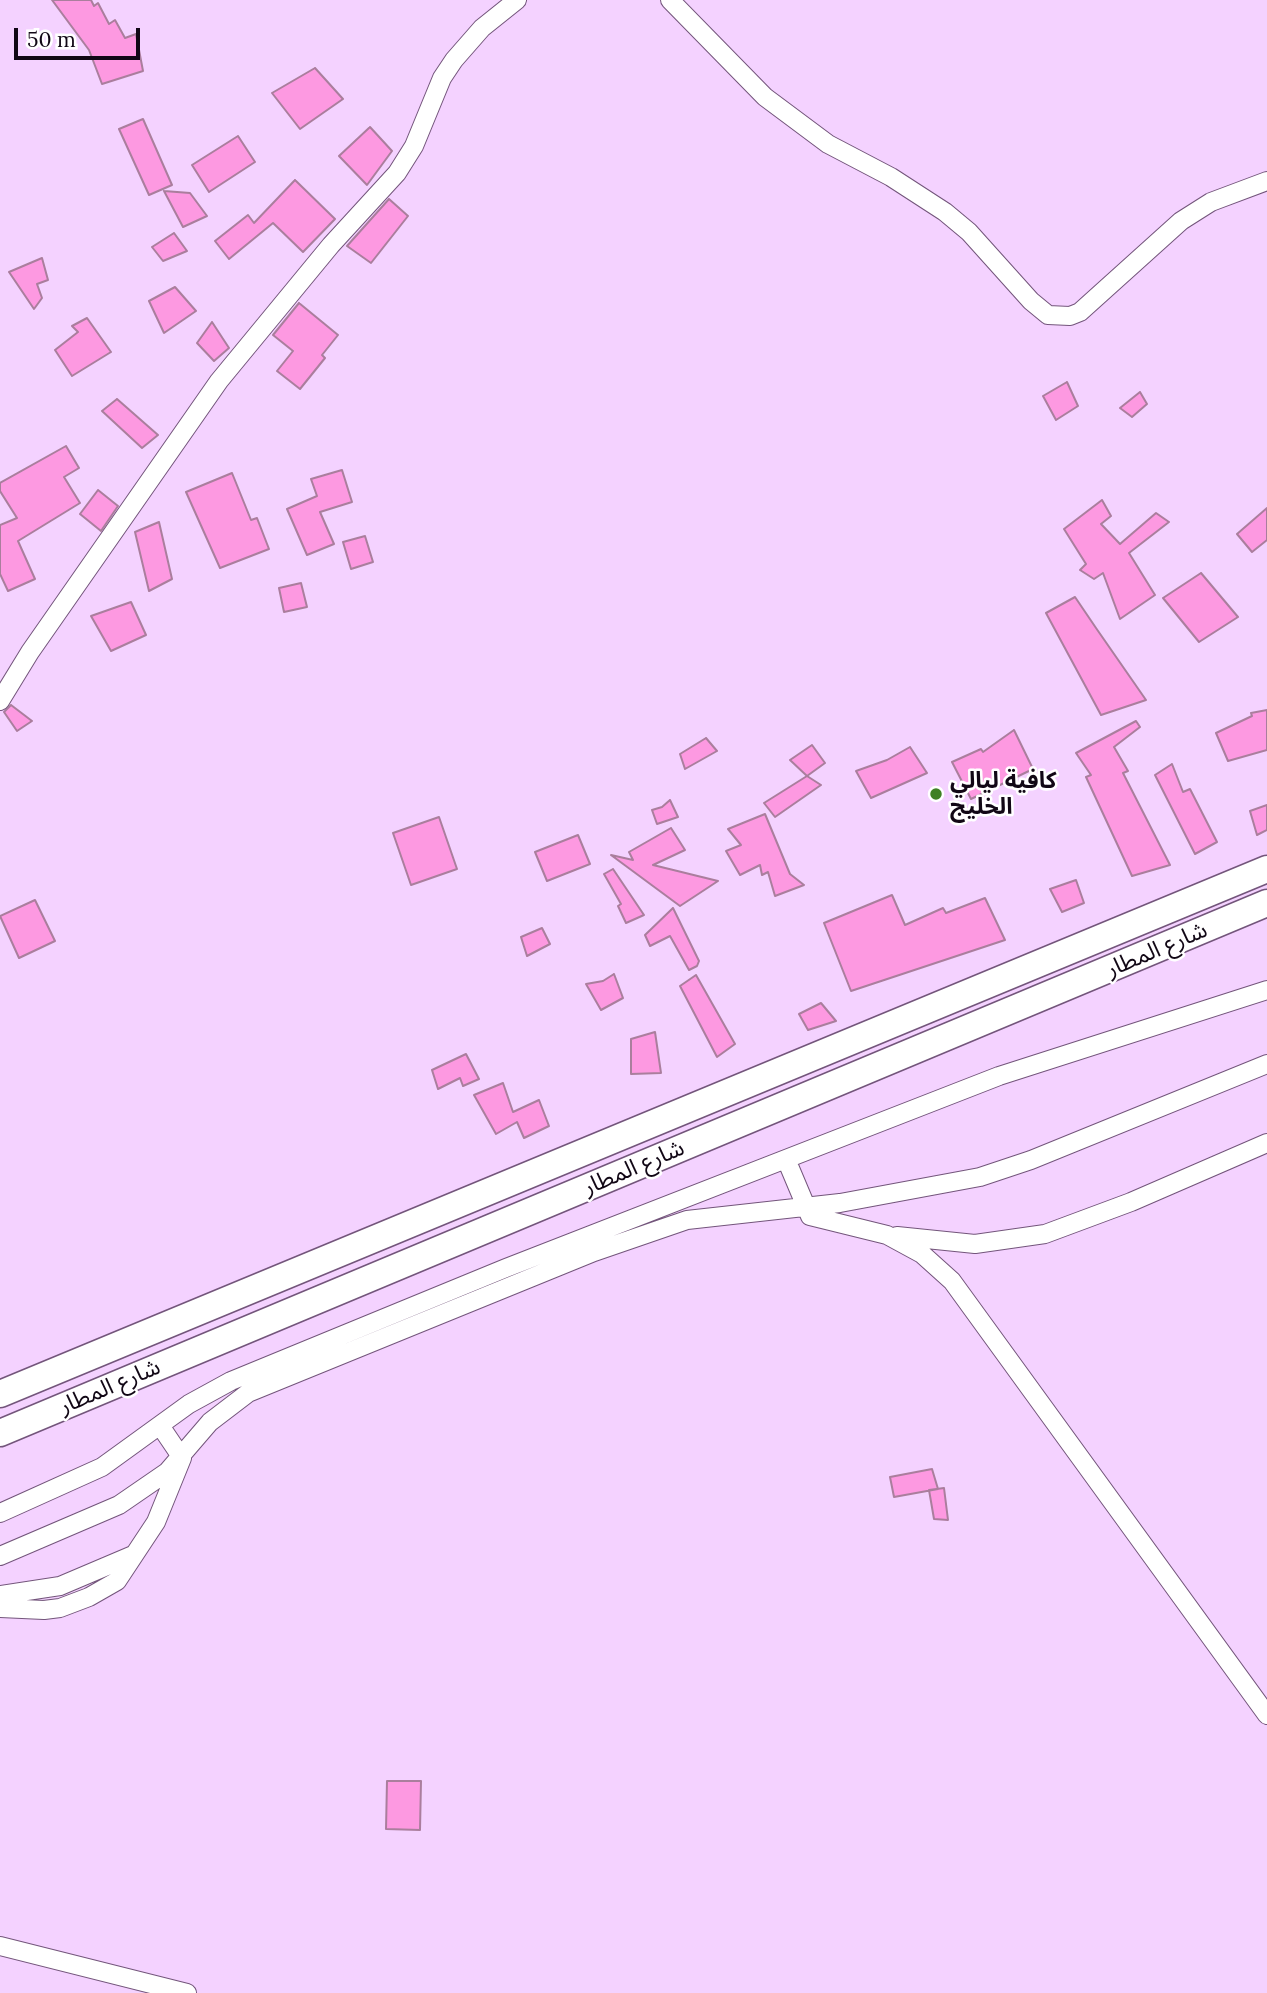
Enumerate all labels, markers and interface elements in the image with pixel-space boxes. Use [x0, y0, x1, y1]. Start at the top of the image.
scale bar [18, 14, 144, 58]
text: 50 m [27, 26, 76, 53]
place label: كافية ليالي الخليج [950, 767, 1056, 821]
marker: كافية ليالي الخليج [928, 786, 944, 802]
street label: شارع المطار [1102, 916, 1212, 984]
street label: شارع المطار [579, 1134, 689, 1202]
street label: شارع المطار [55, 1353, 165, 1421]

